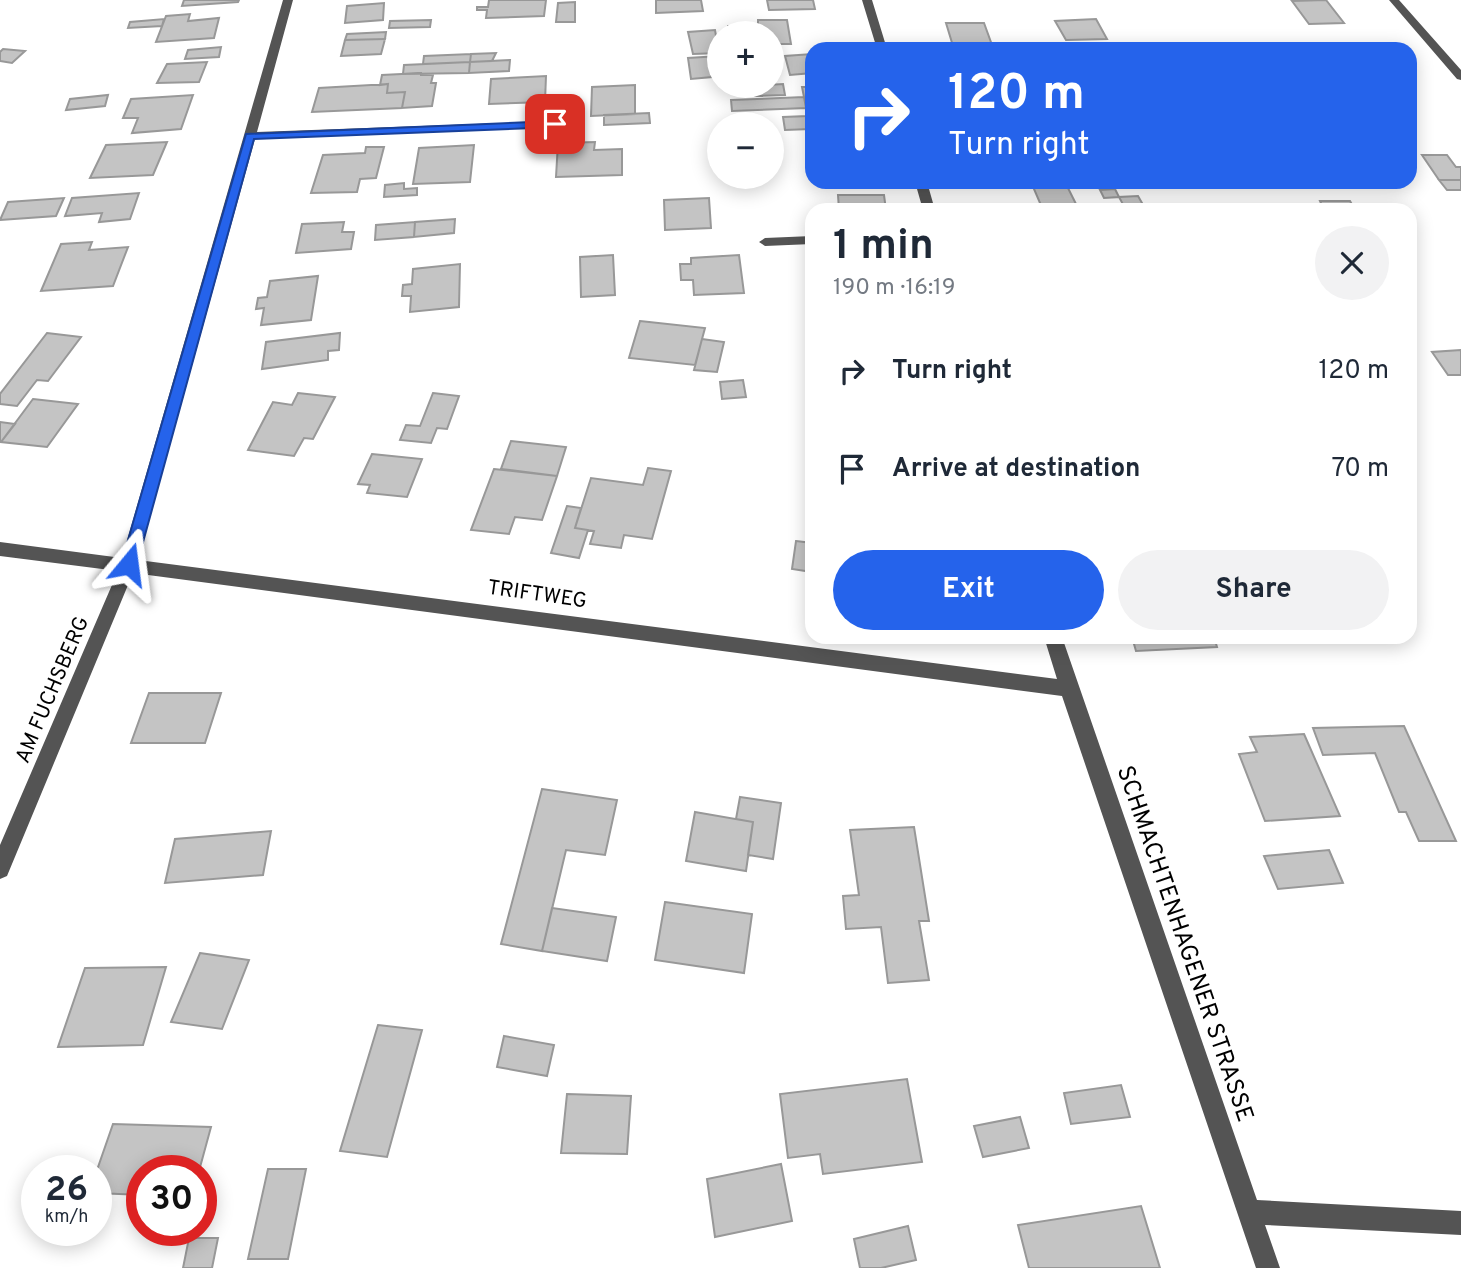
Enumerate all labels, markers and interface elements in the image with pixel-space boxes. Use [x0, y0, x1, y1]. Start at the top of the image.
map controls [707, 21, 784, 189]
button: + [707, 21, 784, 98]
text: 120 m [948, 65, 1085, 127]
icon: right [833, 70, 924, 161]
pin [525, 94, 585, 154]
icon: arrive [536, 105, 574, 143]
button: − [707, 112, 784, 189]
text: Turn right [948, 126, 1090, 166]
text: 1 min [833, 221, 934, 274]
button: close [1315, 226, 1389, 300]
text: 190 m · 16:19 [833, 274, 955, 303]
icon: right [833, 352, 871, 390]
text: Turn right [892, 355, 1012, 388]
text: 120 m [1319, 355, 1389, 388]
icon: arrive [833, 450, 871, 488]
text: Arrive at destination [892, 453, 1140, 486]
text: 70 m [1331, 453, 1389, 486]
position arrow [92, 527, 166, 601]
button: Exit [833, 550, 1104, 630]
button: Share [1118, 550, 1389, 630]
street label: TRIFTWEG [486, 575, 588, 615]
street label: AM FUCHSBERG [10, 612, 96, 768]
street label: SCHMACHTENHAGENER STRASSE [1109, 762, 1259, 1126]
speed limit sign: 30 [126, 1155, 217, 1246]
text: 26 [45, 1169, 88, 1213]
text: km/h [45, 1206, 88, 1229]

